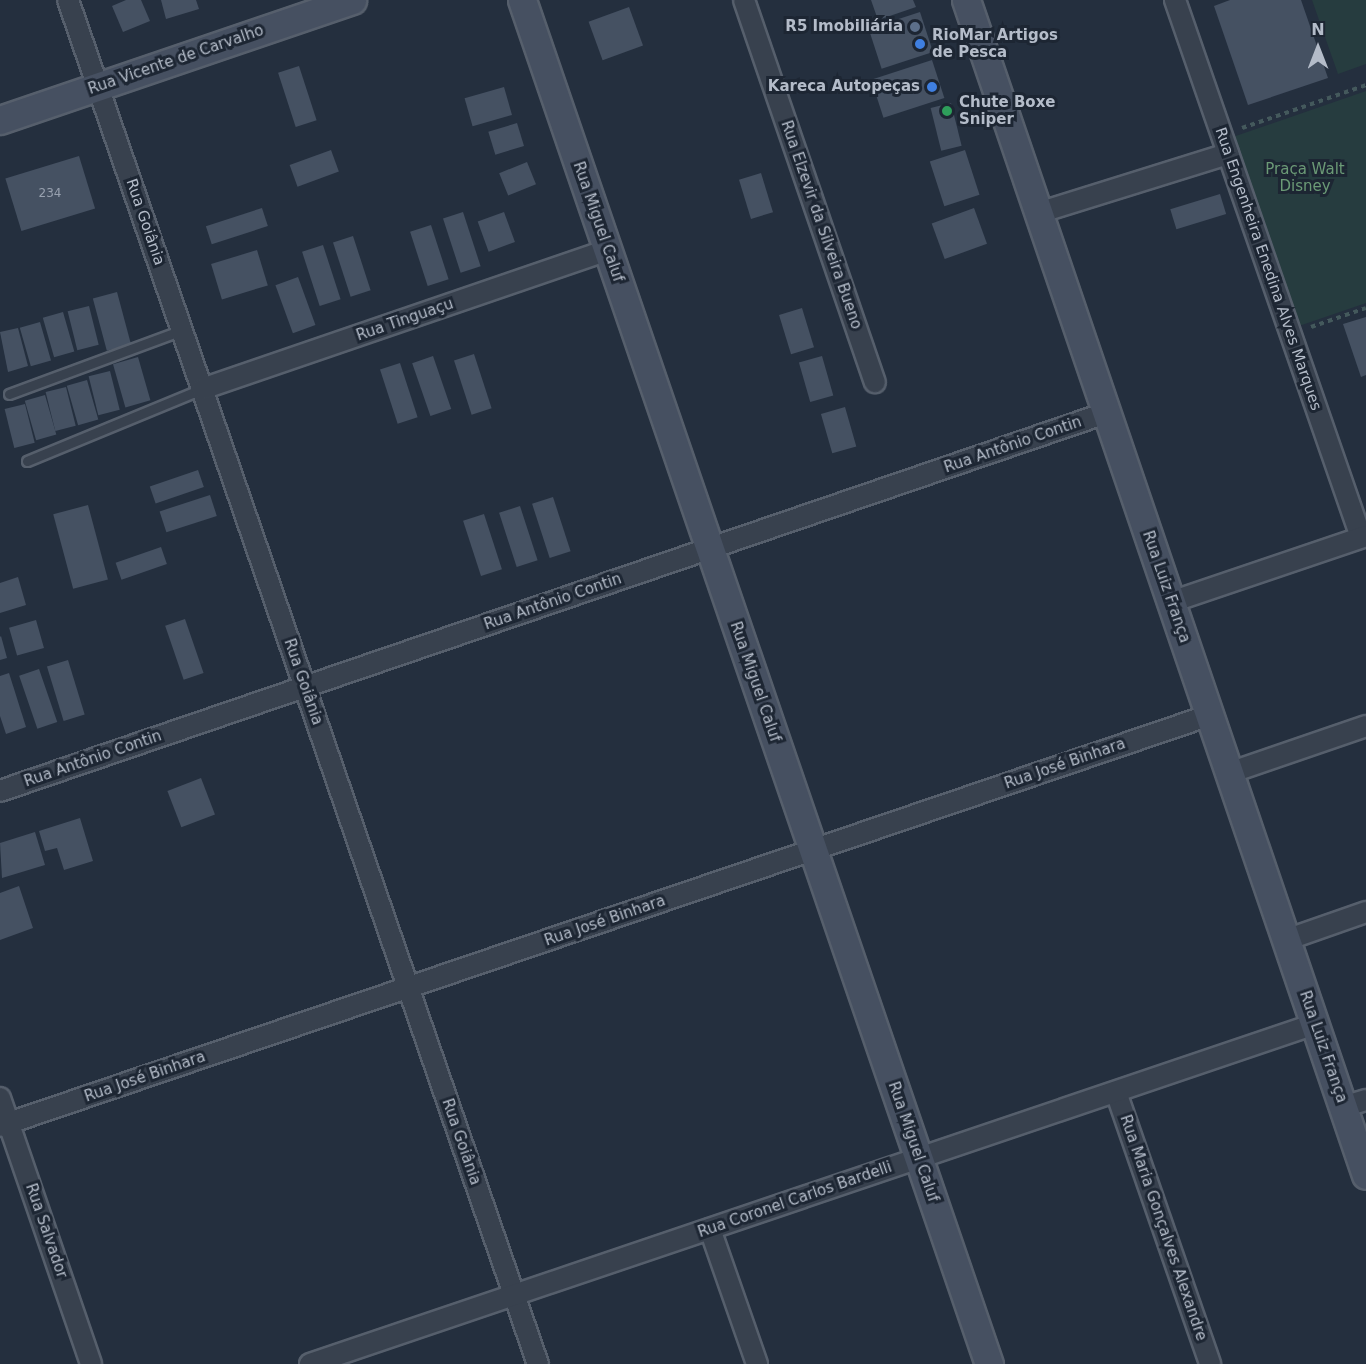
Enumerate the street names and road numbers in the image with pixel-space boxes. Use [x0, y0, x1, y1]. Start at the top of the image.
street label: Rua Vicente de Carvalho [86, 21, 266, 99]
street label: Rua Elzevir da Silveira Bueno [777, 118, 865, 332]
street label: Rua Engenheira Enedina Alves Marques [1211, 125, 1325, 413]
street label: Rua Miguel Caluf [569, 159, 627, 285]
street label: Rua Goiânia [122, 176, 168, 268]
street label: Rua Tinguaçu [354, 295, 456, 345]
street label: Rua Antônio Contin [942, 413, 1084, 477]
street label: Rua Luiz França [1138, 529, 1194, 645]
street label: Rua Antônio Contin [482, 570, 624, 634]
street label: Rua Miguel Caluf [726, 619, 784, 745]
street label: Rua Goiânia [280, 636, 326, 728]
street label: Rua Antônio Contin [22, 727, 164, 791]
street label: Rua José Binhara [1002, 735, 1128, 793]
street label: Rua José Binhara [542, 892, 668, 950]
street label: Rua Luiz França [1295, 989, 1351, 1105]
street label: Rua José Binhara [82, 1048, 208, 1106]
street label: Rua Miguel Caluf [884, 1079, 942, 1205]
street label: Rua Goiânia [438, 1096, 484, 1188]
street label: Rua Maria Gonçalves Alexandre [1116, 1113, 1210, 1343]
street label: Rua Coronel Carlos Bardelli [696, 1158, 894, 1242]
street label: Rua Salvador [21, 1181, 71, 1281]

